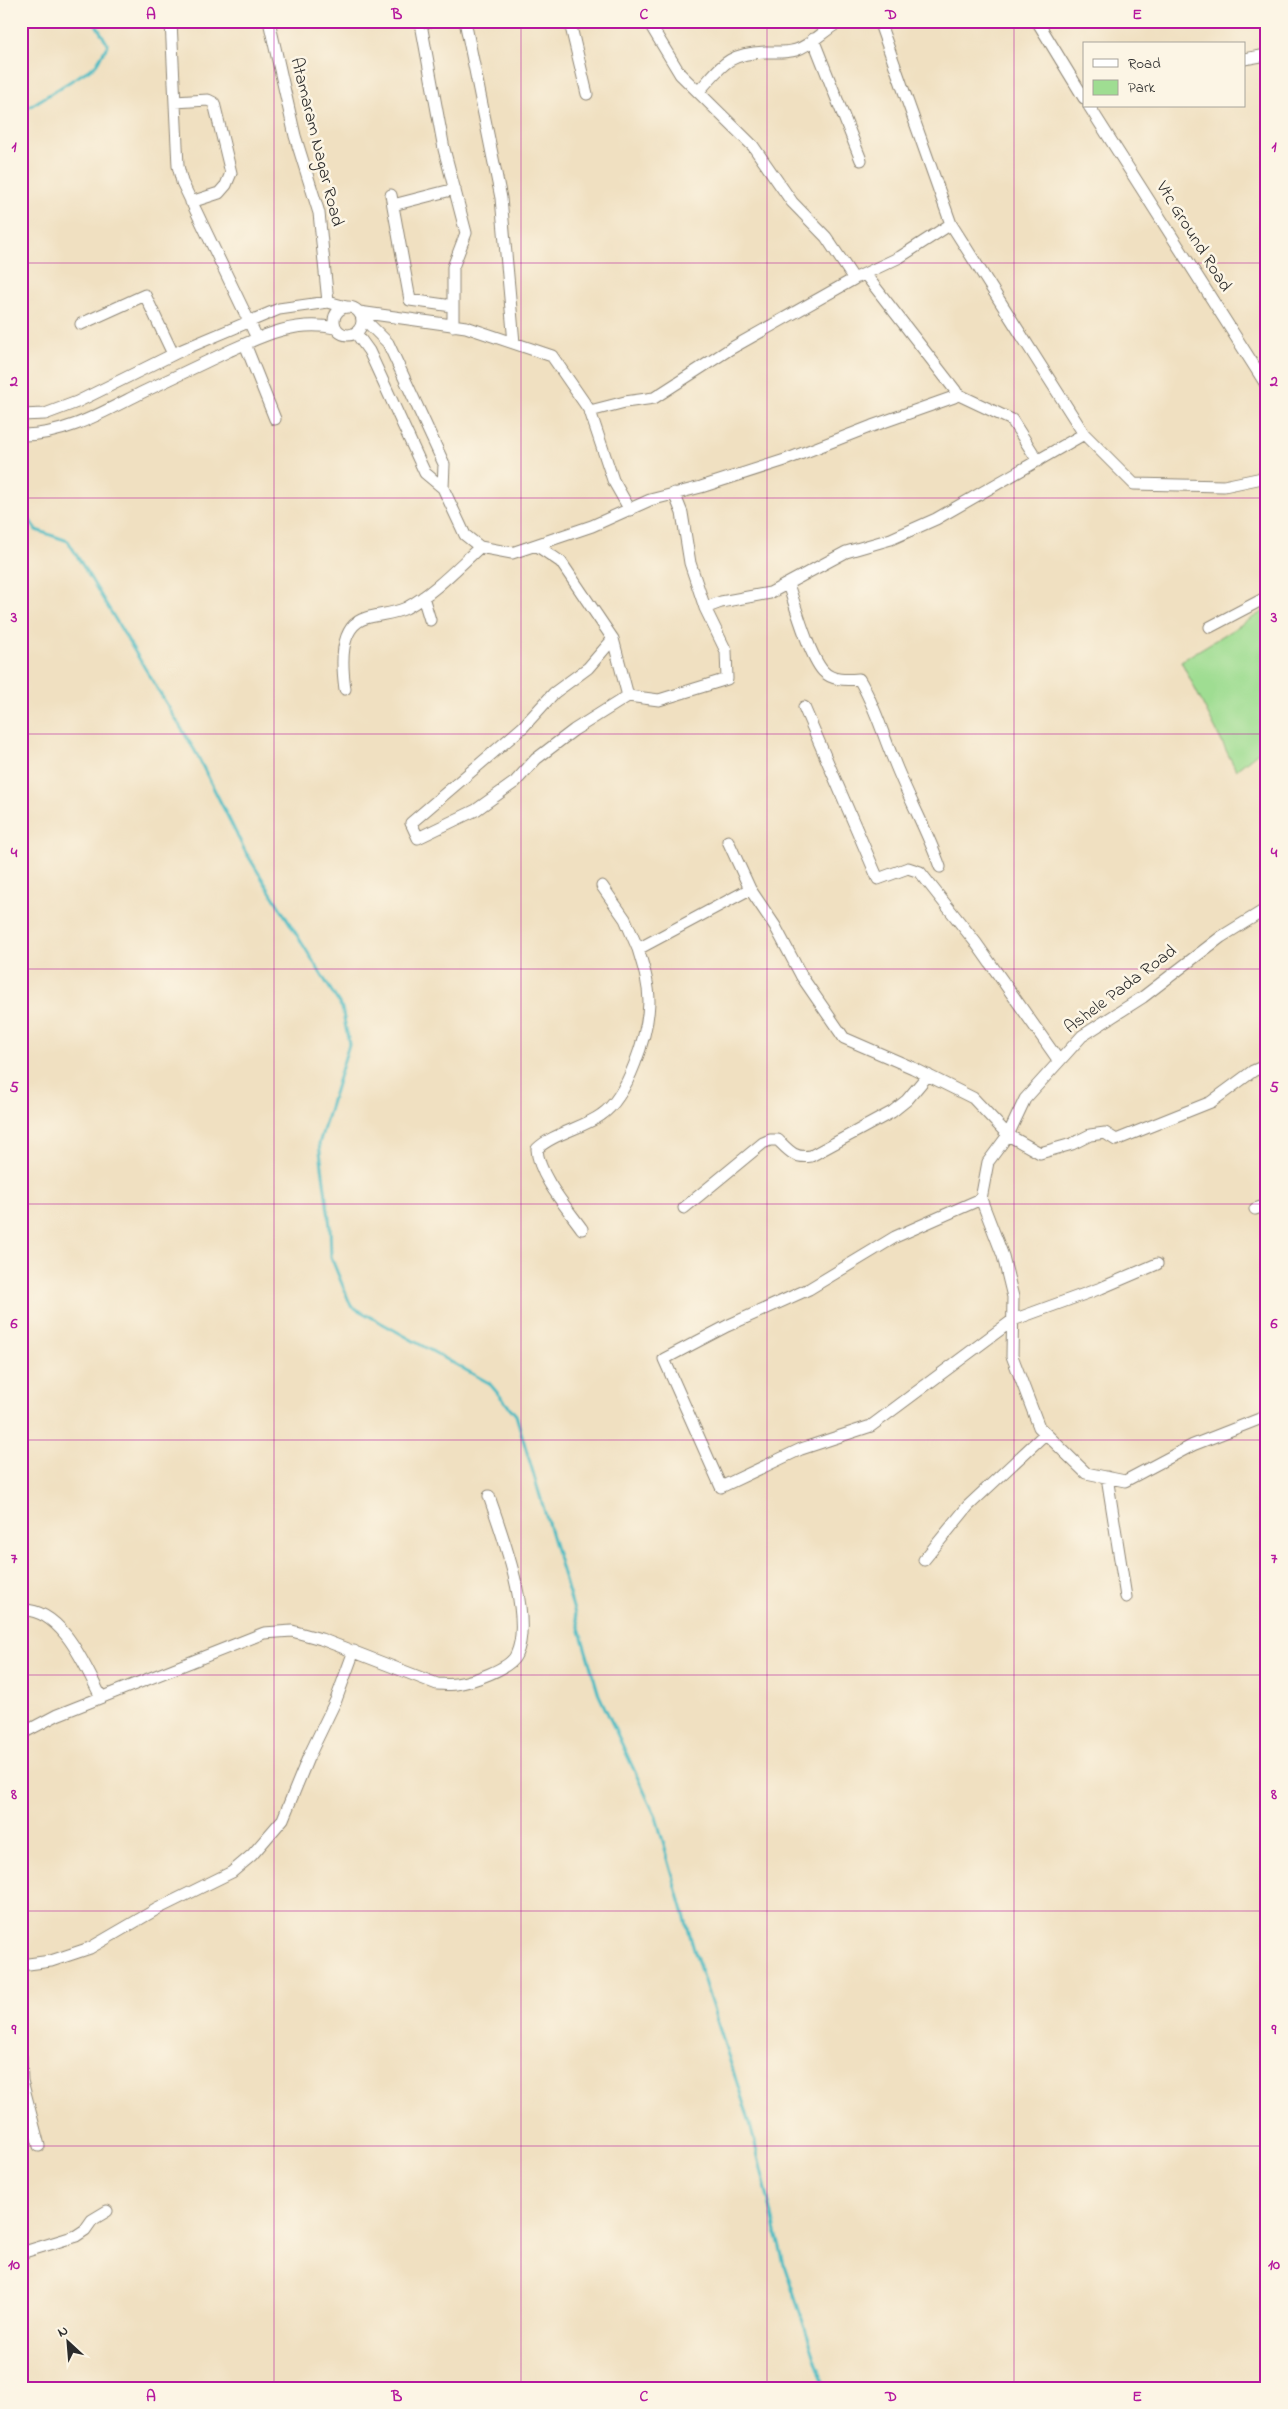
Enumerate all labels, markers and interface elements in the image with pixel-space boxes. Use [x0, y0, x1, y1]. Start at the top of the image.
text: A [146, 3, 156, 27]
text: B [391, 3, 403, 27]
text: C [640, 3, 649, 27]
text: D [884, 3, 897, 27]
text: E [1132, 3, 1142, 27]
legend [1083, 42, 1246, 108]
text: Road [1128, 53, 1161, 75]
street label: Atamaram Nagar Road [281, 55, 350, 229]
text: Park [1128, 77, 1156, 99]
text: 1 [11, 135, 17, 159]
text: 1 [1271, 135, 1277, 159]
street label: Vtc Ground Road [1148, 176, 1237, 297]
text: 2 [9, 370, 18, 394]
text: 2 [1269, 370, 1278, 394]
text: 3 [10, 606, 18, 630]
text: 3 [1270, 606, 1278, 630]
text: 4 [10, 841, 18, 865]
text: 4 [1270, 841, 1278, 865]
street label: Ashele Pada Road [1059, 939, 1183, 1041]
text: 5 [9, 1076, 19, 1100]
text: 5 [1269, 1076, 1279, 1100]
text: 6 [9, 1312, 18, 1336]
text: 6 [1269, 1312, 1278, 1336]
text: 7 [11, 1547, 18, 1571]
text: 7 [1271, 1547, 1278, 1571]
text: 8 [10, 1783, 17, 1807]
text: 8 [1270, 1783, 1277, 1807]
text: 9 [11, 2018, 17, 2042]
text: 9 [1271, 2018, 1277, 2042]
text: 10 [8, 2253, 20, 2277]
text: 10 [1268, 2253, 1280, 2277]
north arrow [42, 2316, 92, 2366]
text: N [54, 2320, 72, 2343]
text: A [146, 2385, 156, 2409]
text: B [391, 2385, 403, 2409]
text: C [640, 2385, 649, 2409]
text: D [884, 2385, 897, 2409]
text: E [1132, 2385, 1142, 2409]

